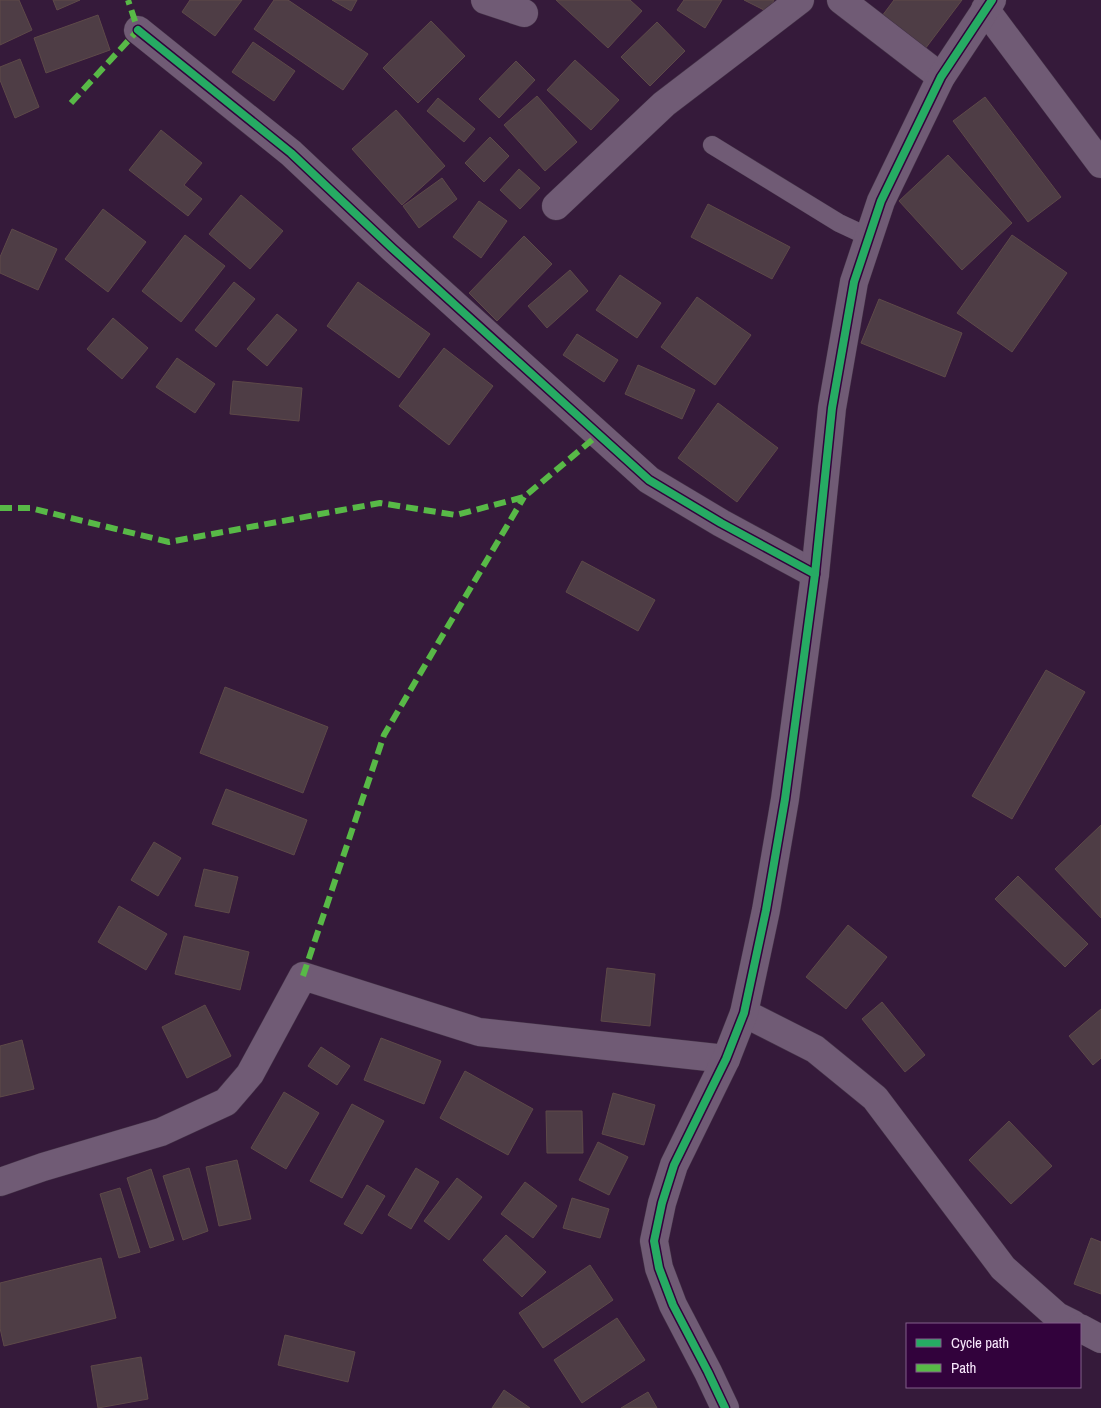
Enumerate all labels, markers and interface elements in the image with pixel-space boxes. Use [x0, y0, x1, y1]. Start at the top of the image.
legend [906, 1323, 1081, 1388]
text: Cycle path [951, 1332, 1009, 1353]
text: Path [951, 1357, 976, 1378]

